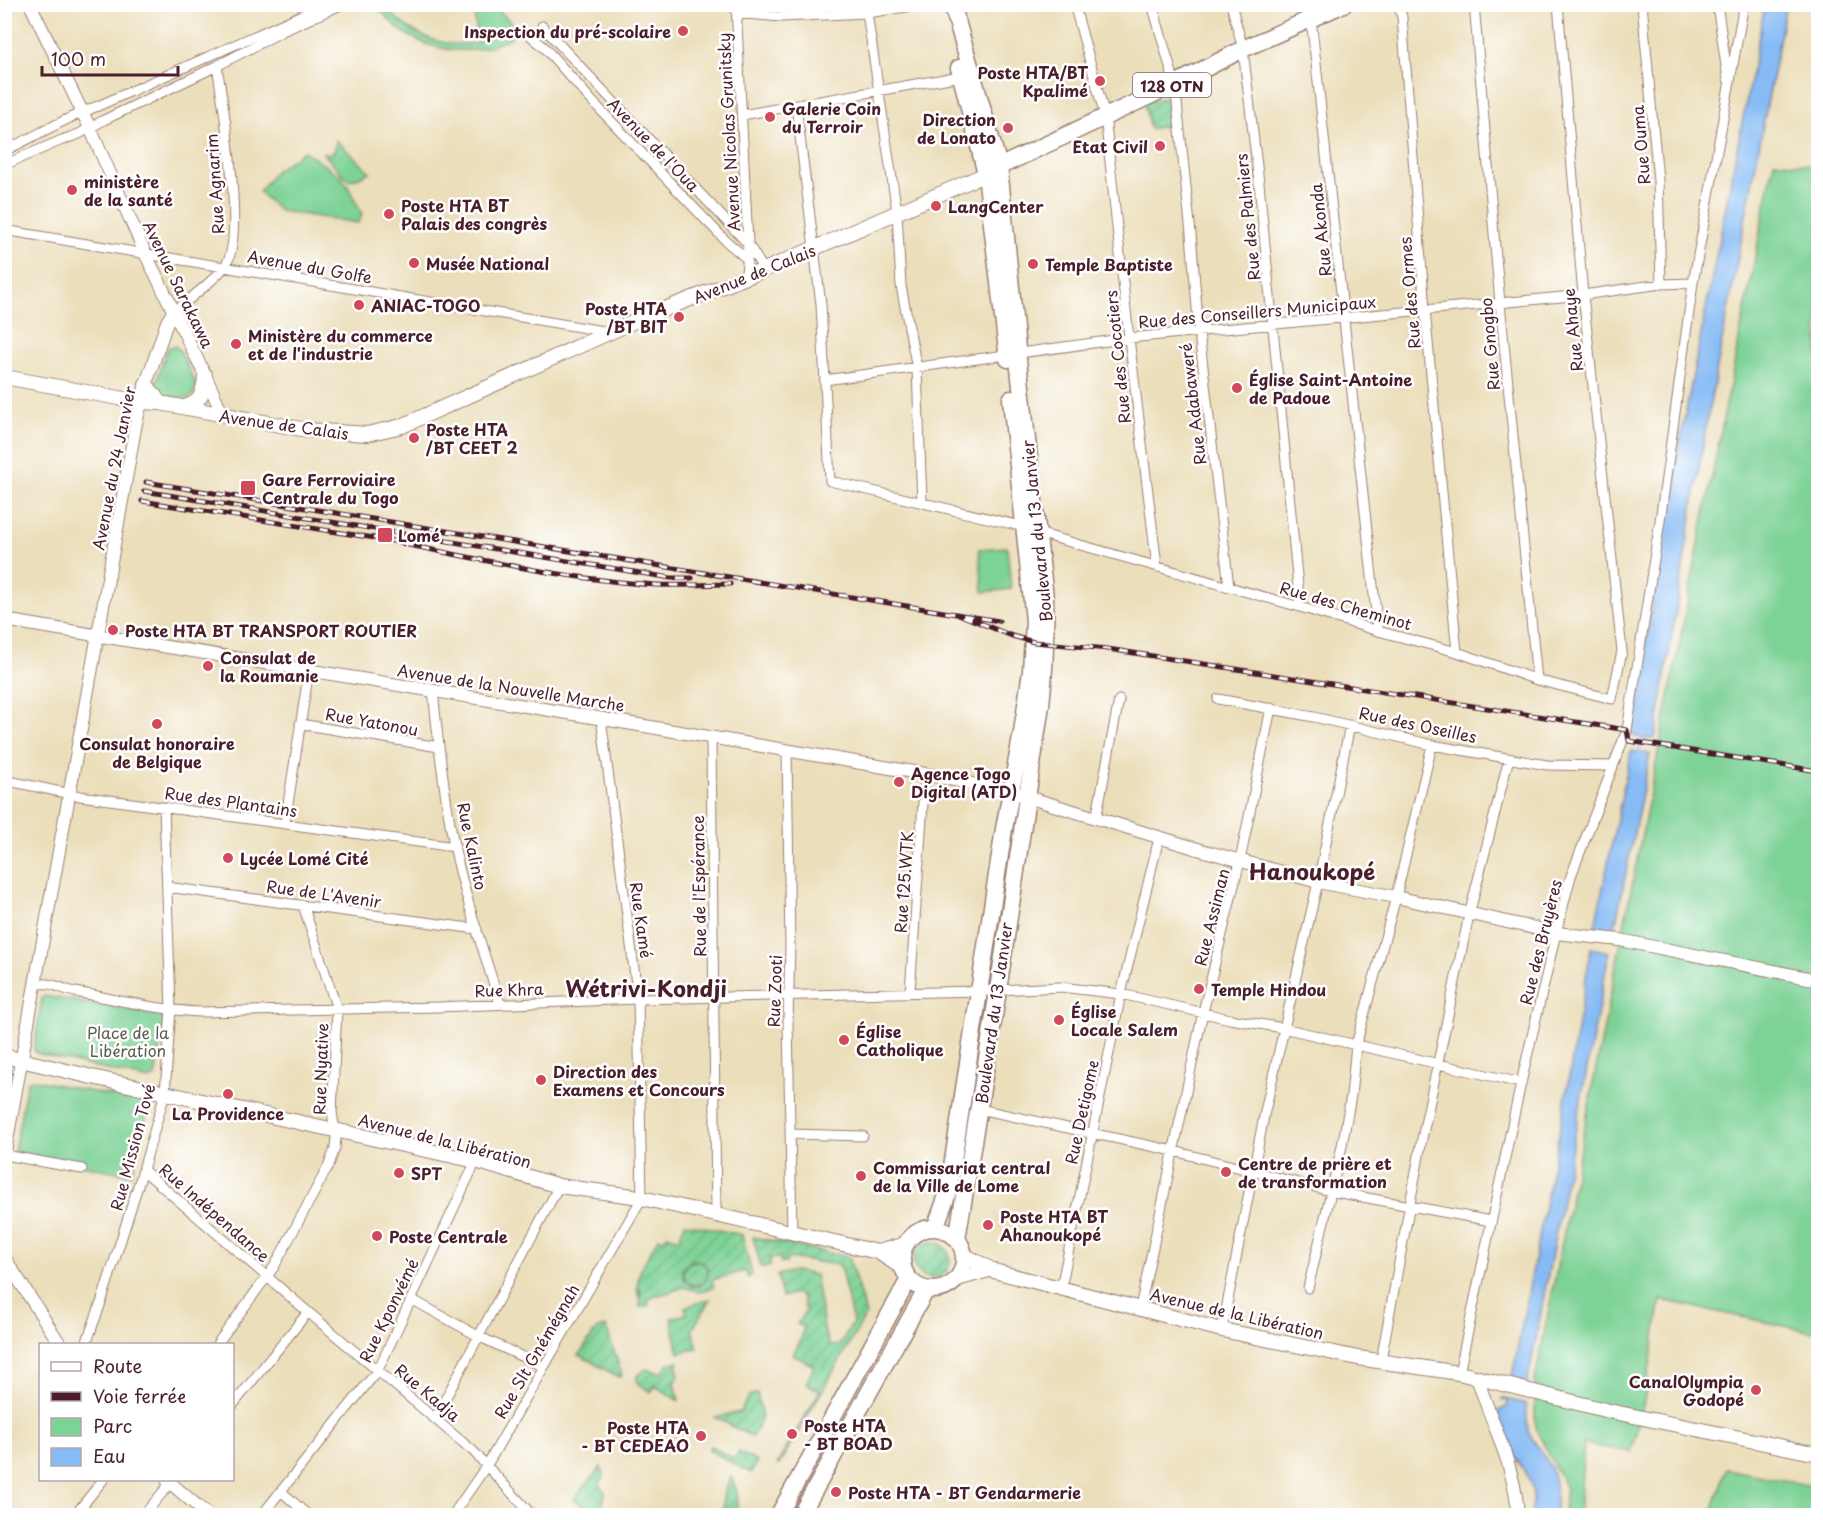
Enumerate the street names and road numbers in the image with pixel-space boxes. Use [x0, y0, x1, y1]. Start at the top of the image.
street label: Avenue Nicolas Grunitsky [711, 32, 745, 232]
road number: 128 OTN [1133, 73, 1211, 97]
street label: Avenue de l'Oua [603, 91, 705, 197]
street label: Rue Ouma [1625, 104, 1655, 186]
street label: Rue Agnarim [199, 133, 229, 235]
street label: Rue des Palmiers [1228, 152, 1266, 282]
street label: Rue Akonda [1303, 182, 1337, 278]
street label: Avenue Sarakawa [138, 216, 220, 352]
street label: Rue des Ormes [1392, 236, 1426, 350]
street label: Avenue de Calais [689, 237, 819, 309]
street label: Avenue du Golfe [246, 243, 374, 289]
street label: Rue Ahaye [1556, 287, 1588, 373]
street label: Rue des Cocotiers [1098, 289, 1136, 425]
street label: Rue des Conseillers Municipaux [1137, 289, 1377, 333]
street label: Rue Gnogbo [1473, 297, 1505, 391]
street label: Rue Adabaweré [1173, 341, 1211, 466]
street label: Avenue du 24 Janvier [85, 383, 141, 552]
street label: Avenue de Calais [218, 403, 350, 445]
street label: Boulevard du 13 Janvier [1014, 438, 1057, 623]
street label: Rue des Cheminot [1277, 575, 1415, 635]
street label: Avenue de la Nouvelle Marche [396, 657, 626, 717]
street label: Rue des Oseilles [1357, 700, 1479, 748]
street label: Rue Yatonou [324, 701, 420, 741]
street label: Rue des Plantains [163, 780, 299, 822]
street label: Rue Kalinto [452, 800, 494, 892]
street label: Rue de l'Espérance [685, 815, 711, 957]
street label: Rue 125.WTK [887, 830, 919, 934]
street label: Rue Assiman [1187, 866, 1235, 968]
street label: Rue de L'Avenir [265, 873, 384, 913]
street label: Rue des Bruyères [1513, 877, 1567, 1007]
street label: Rue Kamé [625, 880, 659, 960]
street label: Boulevard du 13 Janvier [968, 920, 1018, 1105]
street label: Rue Zooti [761, 954, 787, 1028]
street label: Rue Khra [474, 976, 544, 1002]
street label: Rue Nyative [306, 1022, 334, 1116]
street label: Rue Detigome [1058, 1058, 1104, 1166]
street label: Rue Mission Tové [104, 1081, 160, 1213]
street label: Avenue de la Libération [356, 1107, 534, 1173]
street label: Rue Indépendance [154, 1157, 276, 1267]
street label: Rue Kponvémé [352, 1253, 424, 1366]
street label: Rue Slt Gnémégnah [488, 1279, 584, 1423]
street label: Avenue de la Libération [1148, 1281, 1326, 1345]
street label: Rue Kadja [390, 1357, 466, 1427]

